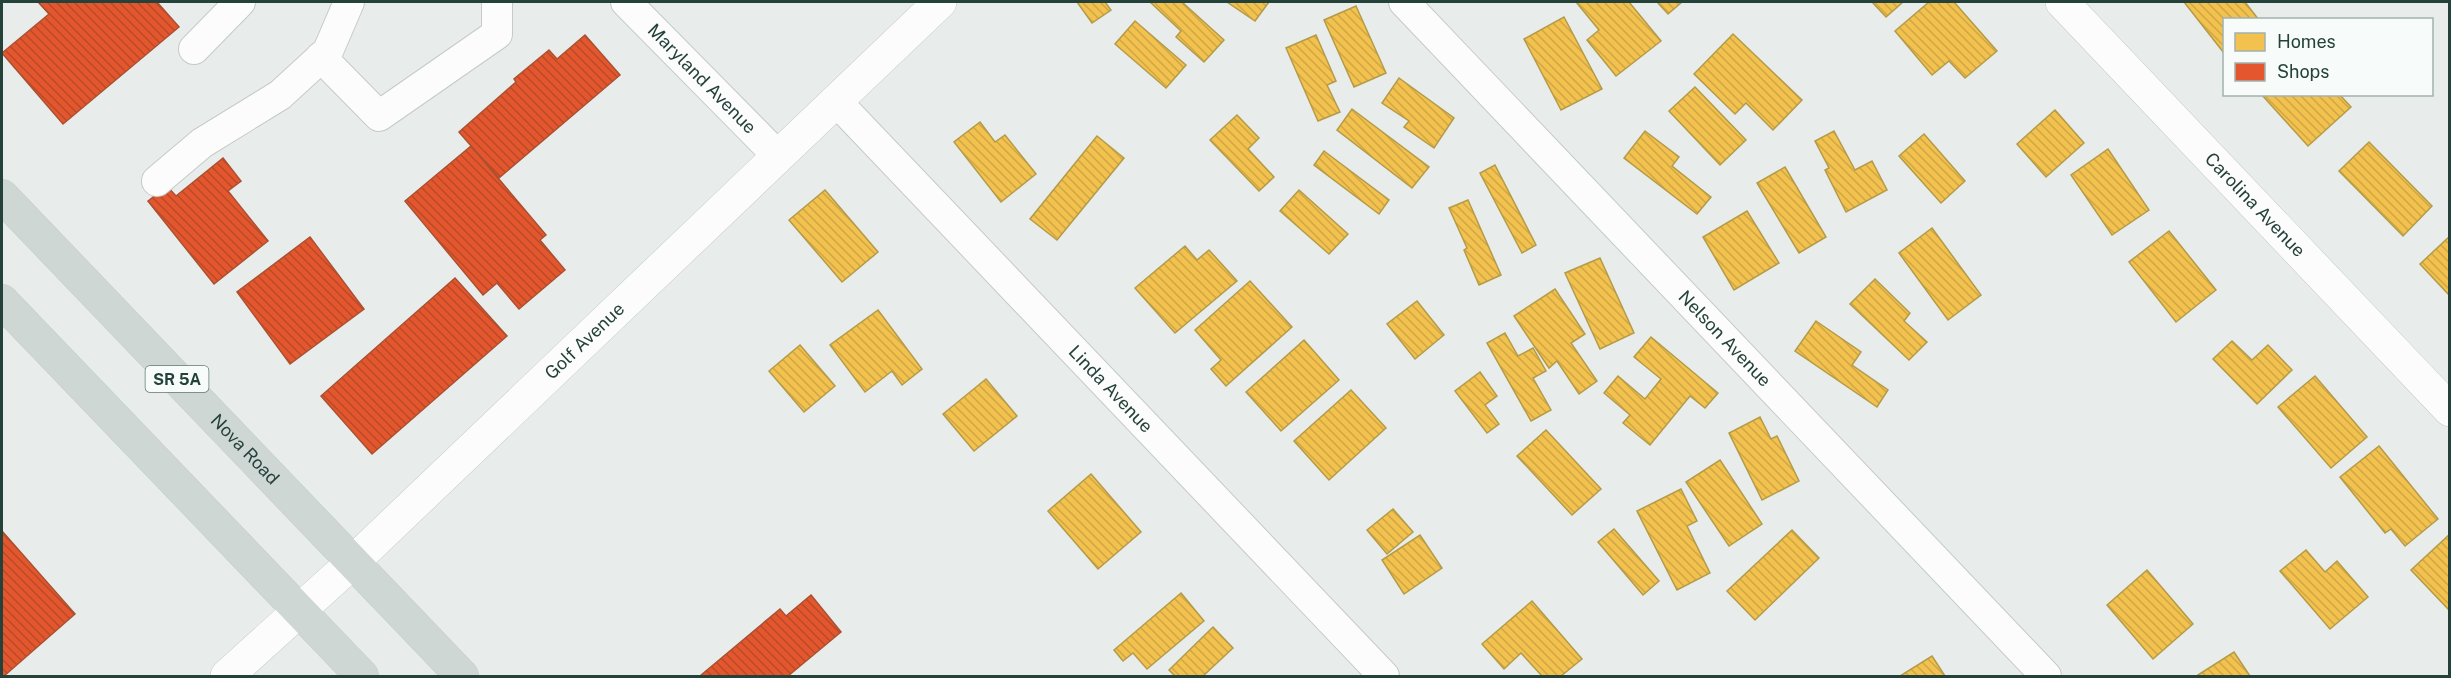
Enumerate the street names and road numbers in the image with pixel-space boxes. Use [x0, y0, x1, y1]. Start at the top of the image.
street label: Maryland Avenue [644, 19, 761, 138]
street label: Carolina Avenue [2201, 148, 2310, 261]
street label: Nelson Avenue [1674, 286, 1776, 391]
street label: Golf Avenue [540, 298, 628, 383]
street label: Linda Avenue [1065, 341, 1157, 437]
road number: SR 5A [146, 366, 208, 392]
street label: Nova Road [207, 410, 284, 489]

